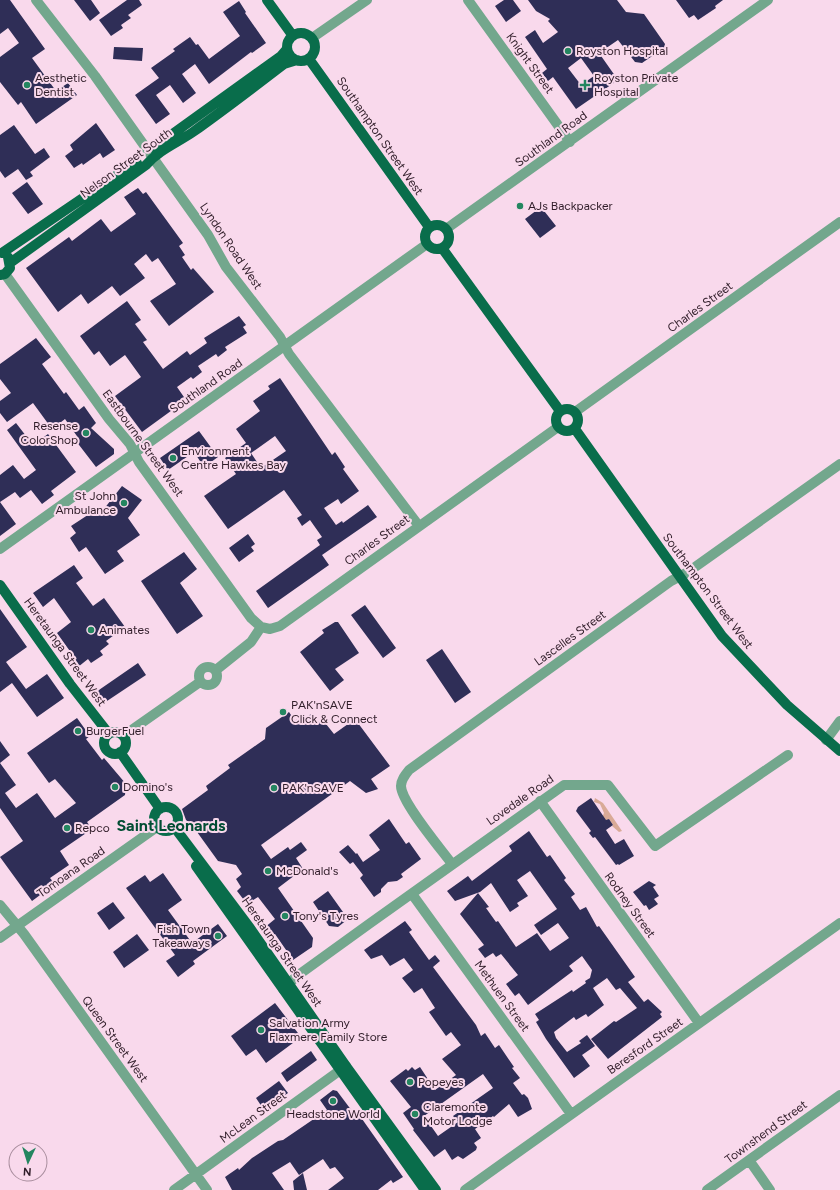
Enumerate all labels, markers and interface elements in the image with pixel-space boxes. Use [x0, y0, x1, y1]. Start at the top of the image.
street label: Knight Street [503, 30, 557, 96]
place label: Royston Hospital [576, 44, 668, 58]
marker: Royston Hospital [563, 46, 573, 56]
place label: Aesthetic Dentist [35, 71, 87, 99]
place label: Royston Private Hospital [594, 71, 679, 99]
street label: Southampton Street West [334, 74, 426, 198]
marker: Royston Private Hospital [579, 79, 591, 91]
marker: Aesthetic Dentist [22, 80, 32, 90]
street label: Southland Road [512, 108, 590, 170]
street label: Nelson Street South [78, 125, 175, 201]
place label: AJs Backpacker [528, 199, 613, 213]
street label: Lyndon Road West [197, 200, 265, 292]
marker: AJs Backpacker [515, 201, 525, 211]
street label: Charles Street [665, 278, 736, 335]
street label: Southland Road [167, 356, 245, 416]
street label: Eastbourne Street West [100, 387, 187, 499]
place label: Resense ColorShop [21, 419, 78, 447]
marker: Resense ColorShop [81, 428, 91, 438]
place label: Environment Centre Hawkes Bay [181, 444, 287, 472]
marker: Environment Centre Hawkes Bay [168, 453, 178, 463]
place label: St John Ambulance [55, 489, 116, 517]
marker: St John Ambulance [119, 498, 129, 508]
street label: Charles Street [342, 511, 413, 568]
street label: Southampton Street West [660, 530, 756, 652]
street label: Heretaunga Street West [21, 595, 109, 709]
street label: Lascelles Street [532, 607, 609, 669]
place label: Animates [99, 623, 150, 637]
marker: Animates [86, 625, 96, 635]
place label: PAK'nSAVE Click & Connect [291, 698, 378, 726]
marker: PAK'nSAVE Click & Connect [278, 707, 288, 717]
place label: BurgerFuel [86, 724, 144, 738]
marker: BurgerFuel [73, 726, 83, 736]
street label: Lovedale Road [484, 772, 556, 828]
place label: Domino's [123, 780, 173, 794]
place label: PAK'nSAVE [282, 781, 344, 795]
marker: Domino's [110, 782, 120, 792]
marker: PAK'nSAVE [269, 783, 279, 793]
district label: Saint Leonards [116, 816, 226, 835]
place label: Repco [75, 821, 110, 835]
marker: Repco [62, 823, 72, 833]
street label: Tomoana Road [34, 843, 108, 901]
place label: McDonald's [276, 864, 339, 878]
marker: McDonald's [263, 866, 273, 876]
street label: Rodney Street [602, 870, 659, 941]
street label: Heretaunga Street West [239, 894, 325, 1010]
place label: Tony's Tyres [293, 909, 359, 923]
marker: Tony's Tyres [280, 911, 290, 921]
place label: Fish Town Takeaways [153, 922, 210, 950]
marker: Fish Town Takeaways [213, 931, 223, 941]
street label: Methuen Street [472, 958, 533, 1035]
street label: Queen Street West [79, 993, 151, 1085]
street label: Beresford Street [604, 1014, 686, 1077]
place label: Salvation Army Flaxmere Family Store [269, 1016, 388, 1044]
marker: Salvation Army Flaxmere Family Store [256, 1025, 266, 1035]
place label: Popeyes [418, 1075, 464, 1089]
marker: Popeyes [405, 1077, 415, 1087]
street label: McLean Street [217, 1088, 289, 1146]
marker: Headstone World [328, 1096, 338, 1106]
street label: Townshend Street [722, 1097, 810, 1166]
place label: Claremonte Motor Lodge [423, 1100, 493, 1128]
place label: Headstone World [286, 1107, 380, 1121]
marker: Claremonte Motor Lodge [410, 1109, 420, 1119]
north arrow [8, 1142, 48, 1182]
text: N [23, 1165, 32, 1178]

